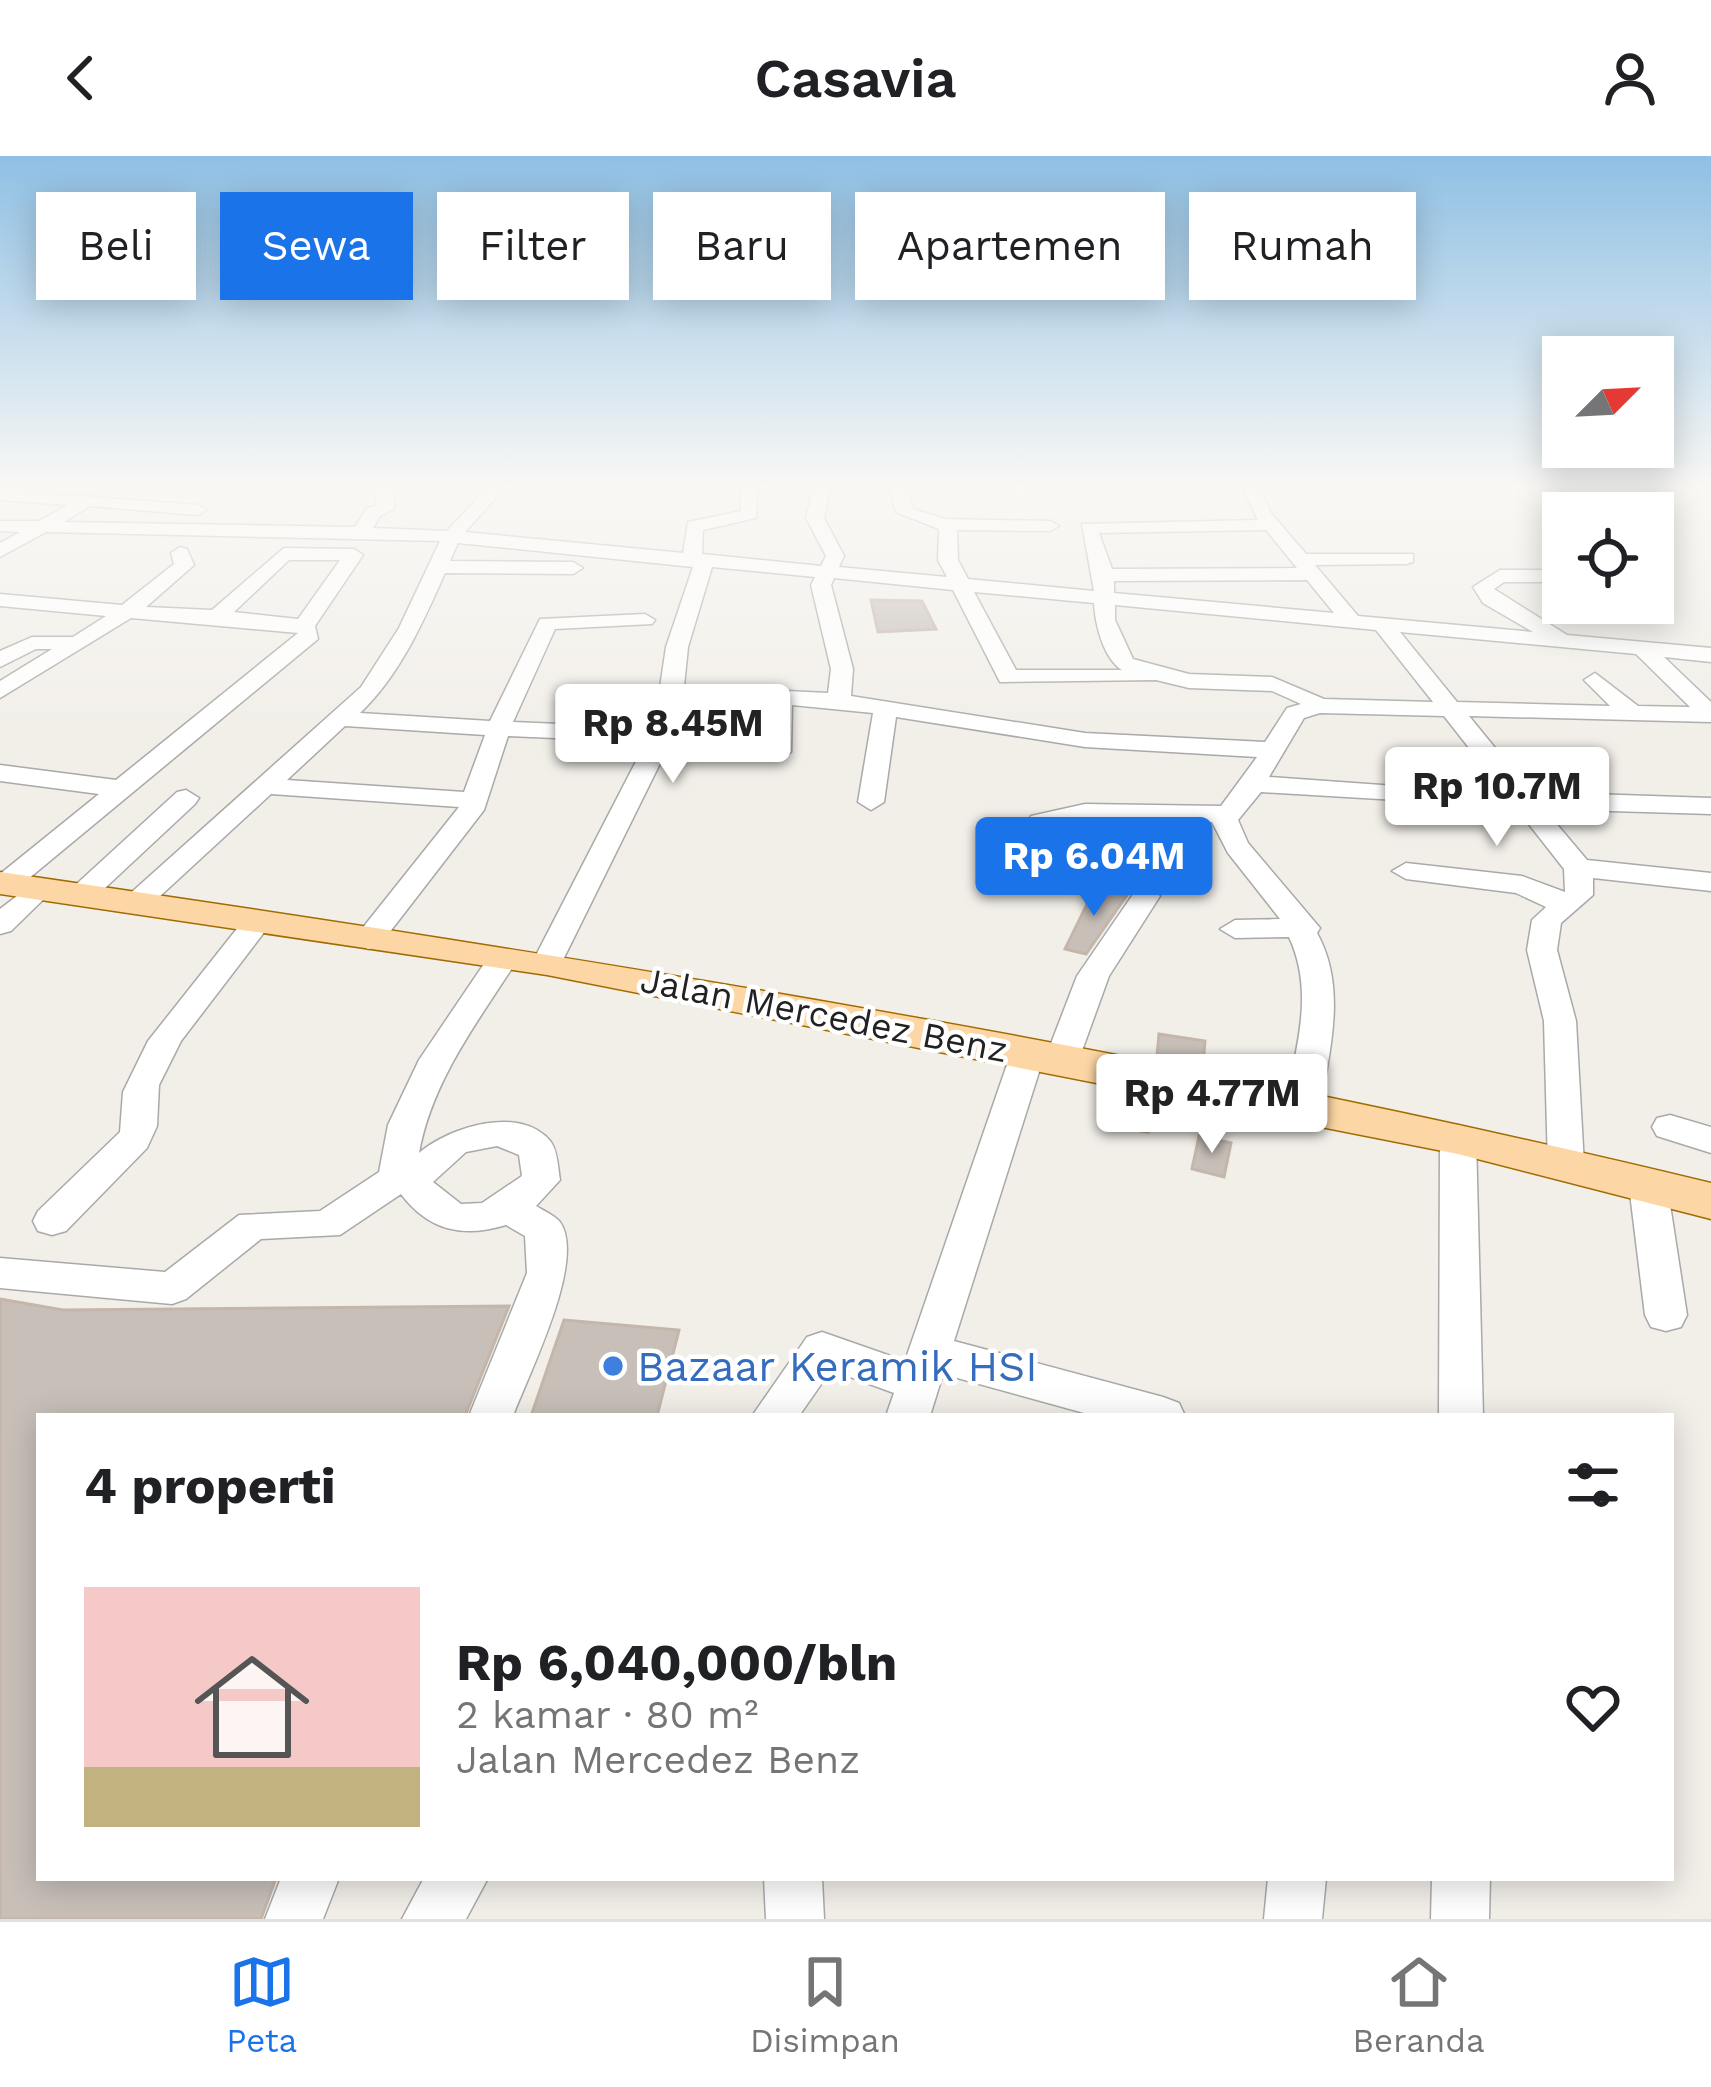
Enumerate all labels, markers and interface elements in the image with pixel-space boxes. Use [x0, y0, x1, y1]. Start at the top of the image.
icon: back [48, 45, 114, 111]
icon: person [1597, 45, 1663, 111]
text: Casavia [754, 47, 957, 110]
chip: Beli [36, 192, 196, 300]
chip: Sewa [220, 192, 413, 300]
chip: Filter [437, 192, 629, 300]
chip: Baru [653, 192, 831, 300]
chip: Apartemen [855, 192, 1165, 300]
chip: Rumah [1189, 192, 1416, 300]
north arrow [1542, 336, 1674, 468]
map controls [1542, 336, 1674, 624]
button: locate [1542, 492, 1674, 624]
pin: Rp 8.45M [549, 684, 797, 786]
text: Rp 8.45M [582, 700, 764, 745]
pin: Rp 10.7M [1373, 747, 1621, 849]
text: Rp 10.7M [1412, 763, 1582, 808]
pin: Rp 6.04M [970, 817, 1218, 919]
text: Rp 6.04M [1002, 833, 1186, 878]
street label: Jalan Mercedez Benz [637, 959, 1011, 1071]
pin: Rp 4.77M [1088, 1054, 1336, 1156]
text: Rp 4.77M [1123, 1070, 1301, 1115]
place label: Bazaar Keramik HSI [637, 1342, 1038, 1391]
marker: Bazaar Keramik HSI [600, 1353, 626, 1379]
icon: filters [1560, 1452, 1626, 1518]
text: 4 properti [84, 1456, 336, 1515]
text: Rp 6,040,000/bln [456, 1633, 897, 1692]
icon: home [180, 1635, 324, 1779]
icon: heart [1560, 1674, 1626, 1740]
text: 2 kamar · 80 m² [456, 1692, 758, 1737]
text: Jalan Mercedez Benz [456, 1737, 860, 1782]
tab: Peta [226, 1949, 297, 2060]
tab: Disimpan [750, 1949, 900, 2060]
tab: Beranda [1353, 1949, 1485, 2060]

